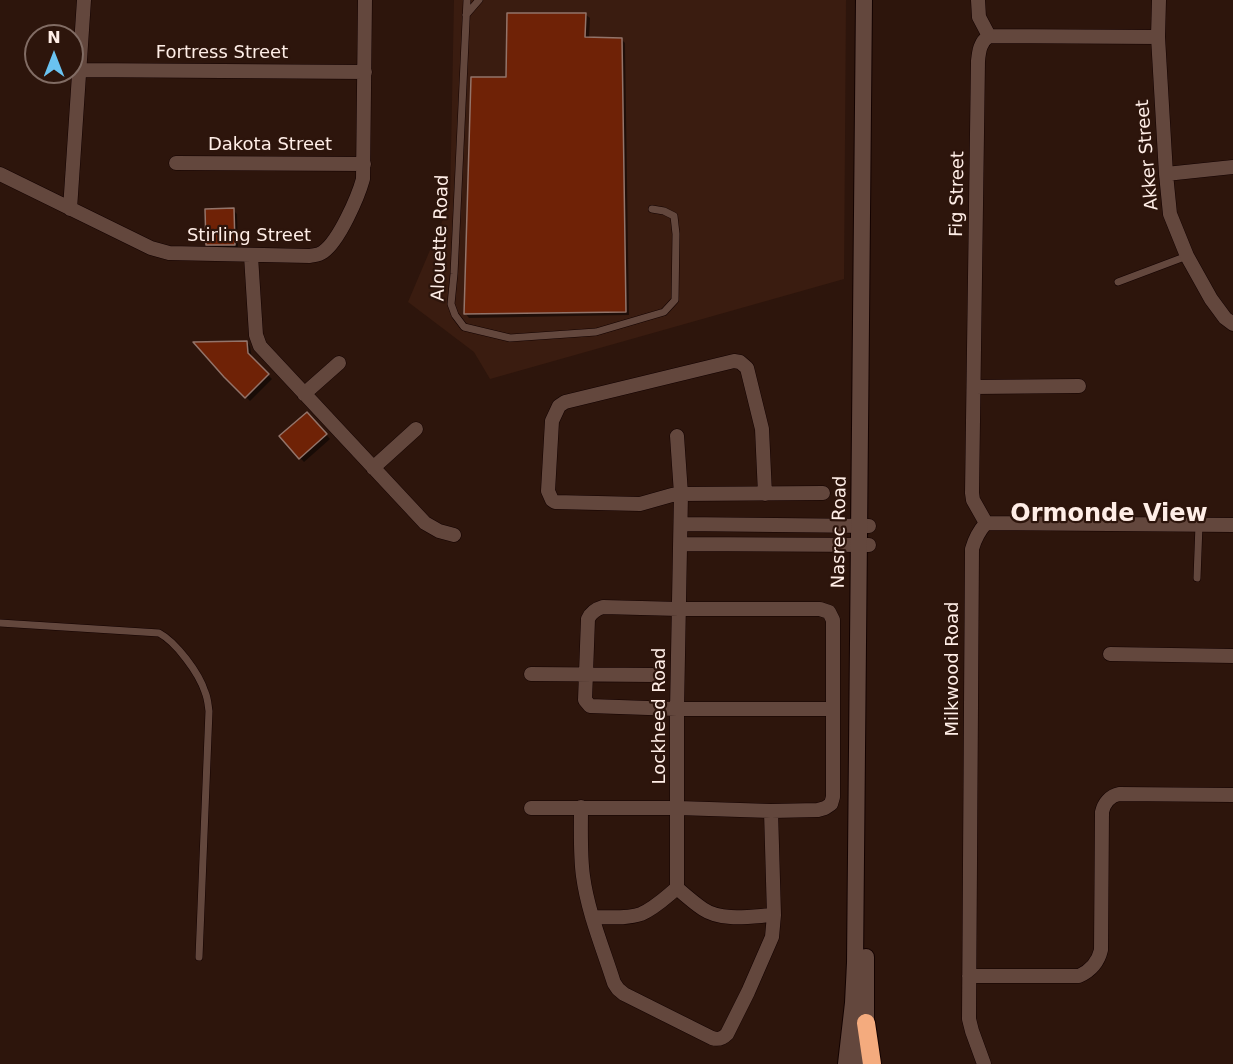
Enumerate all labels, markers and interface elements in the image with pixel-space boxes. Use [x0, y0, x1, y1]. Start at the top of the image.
north arrow [24, 24, 84, 84]
text: N [47, 28, 61, 47]
street label: Fortress Street [156, 42, 288, 64]
street label: Akker Street [1132, 99, 1164, 211]
street label: Dakota Street [208, 134, 332, 156]
street label: Fig Street [946, 151, 970, 237]
street label: Alouette Road [428, 174, 454, 302]
street label: Stirling Street [187, 225, 311, 247]
street label: Nasrec Road [828, 475, 852, 589]
district label: Ormonde View [1010, 501, 1208, 529]
street label: Milkwood Road [942, 601, 964, 737]
street label: Lockheed Road [649, 648, 671, 784]

